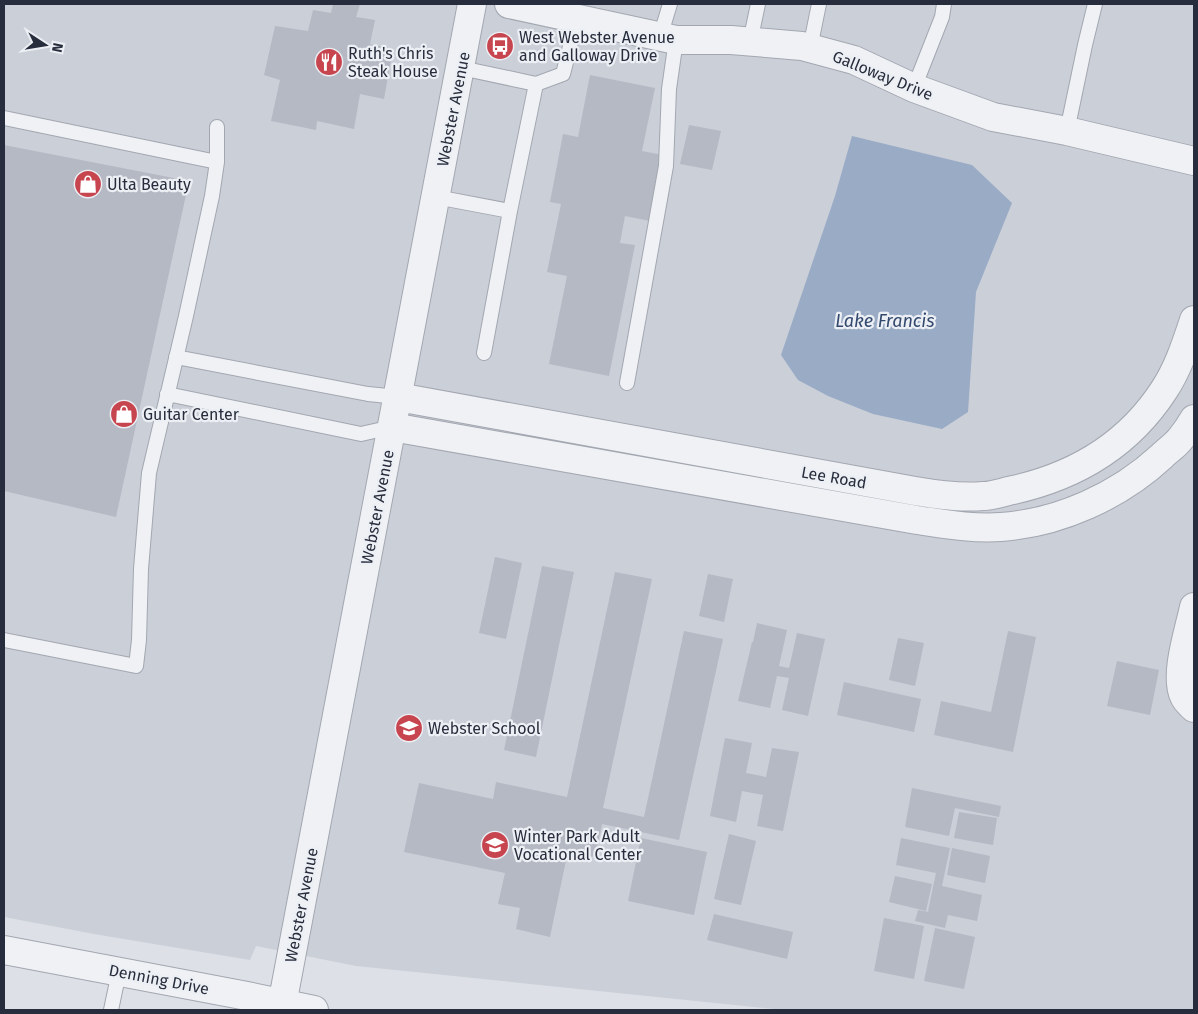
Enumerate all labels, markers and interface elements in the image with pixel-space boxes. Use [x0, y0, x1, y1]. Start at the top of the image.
north arrow [20, 20, 70, 70]
place label: West Webster Avenue and Galloway Drive [519, 28, 675, 65]
bus stop icon: West Webster Avenue and Galloway Drive [485, 31, 515, 61]
text: N [48, 41, 67, 54]
place label: Ruth's Chris Steak House [348, 44, 438, 81]
restaurant icon: Ruth's Chris Steak House [314, 47, 344, 77]
street label: Galloway Drive [830, 47, 936, 104]
street label: Webster Avenue [433, 50, 474, 168]
shop icon: Ulta Beauty [73, 169, 103, 199]
place label: Ulta Beauty [107, 175, 191, 194]
water label: Lake Francis [835, 310, 935, 332]
shop icon: Guitar Center [109, 399, 139, 429]
place label: Guitar Center [143, 405, 240, 424]
street label: Webster Avenue [357, 448, 398, 566]
street label: Lee Road [800, 462, 868, 493]
school or university icon: Webster School [394, 713, 424, 743]
place label: Webster School [428, 719, 541, 738]
place label: Winter Park Adult Vocational Center [514, 827, 643, 864]
school or university icon: Winter Park Adult Vocational Center [480, 830, 510, 860]
street label: Webster Avenue [281, 846, 322, 964]
street label: Denning Drive [107, 960, 211, 999]

